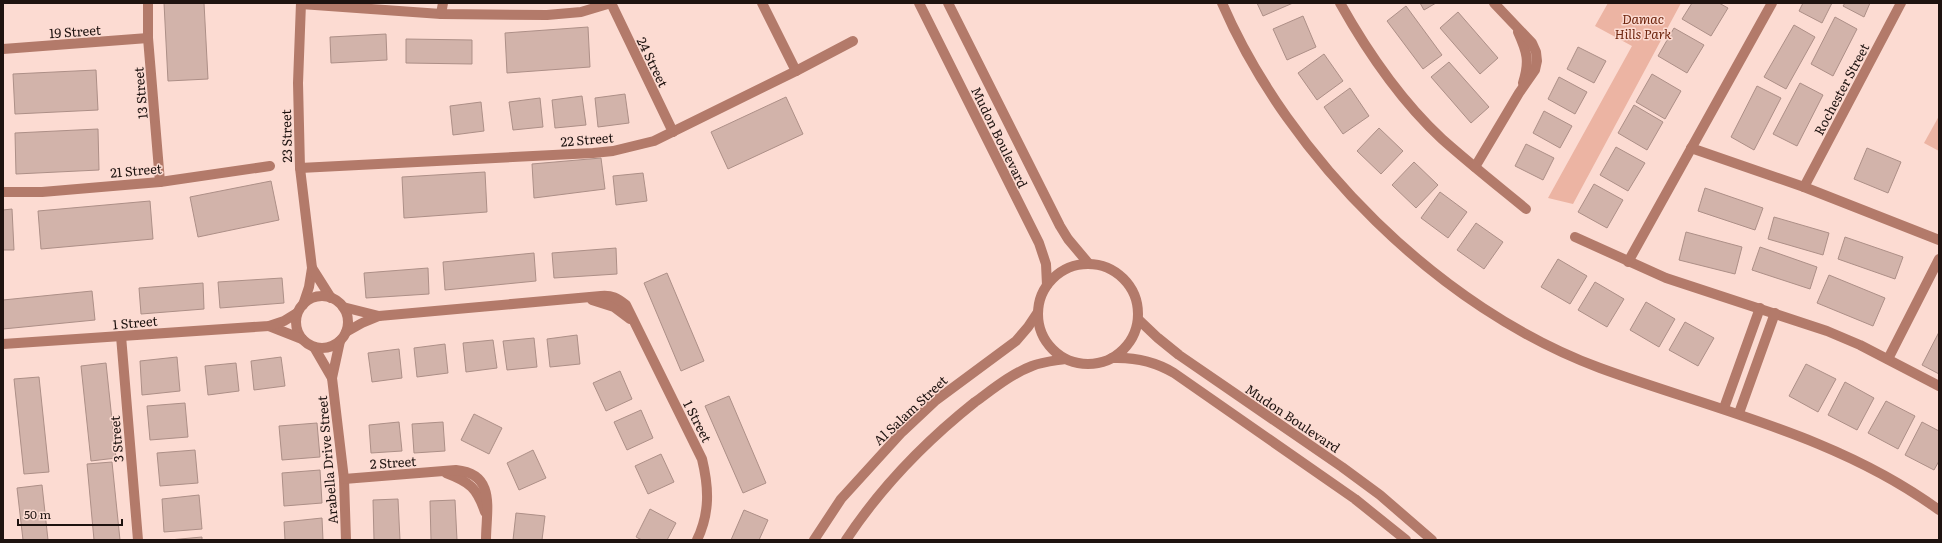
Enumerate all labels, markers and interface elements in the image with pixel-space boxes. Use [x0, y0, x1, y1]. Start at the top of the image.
park label: Damac Hills Park [1615, 9, 1672, 43]
street label: 19 Street [48, 20, 102, 42]
street label: 24 Street [633, 34, 674, 91]
street label: Rochester Street [1809, 39, 1874, 138]
street label: 13 Street [128, 65, 152, 120]
street label: Mudon Boulevard [967, 83, 1033, 191]
street label: 23 Street [276, 108, 296, 163]
street label: 22 Street [560, 127, 615, 151]
street label: 21 Street [109, 158, 163, 182]
street label: 1 Street [112, 311, 159, 333]
street label: Al Salam Street [869, 370, 952, 449]
street label: Mudon Boulevard [1242, 379, 1344, 457]
street label: Arabella Drive Street [312, 394, 342, 525]
street label: 1 Street [679, 397, 717, 446]
street label: 3 Street [104, 414, 128, 463]
street label: 2 Street [369, 451, 418, 473]
scale bar [18, 501, 122, 527]
text: 50 m [24, 505, 51, 523]

